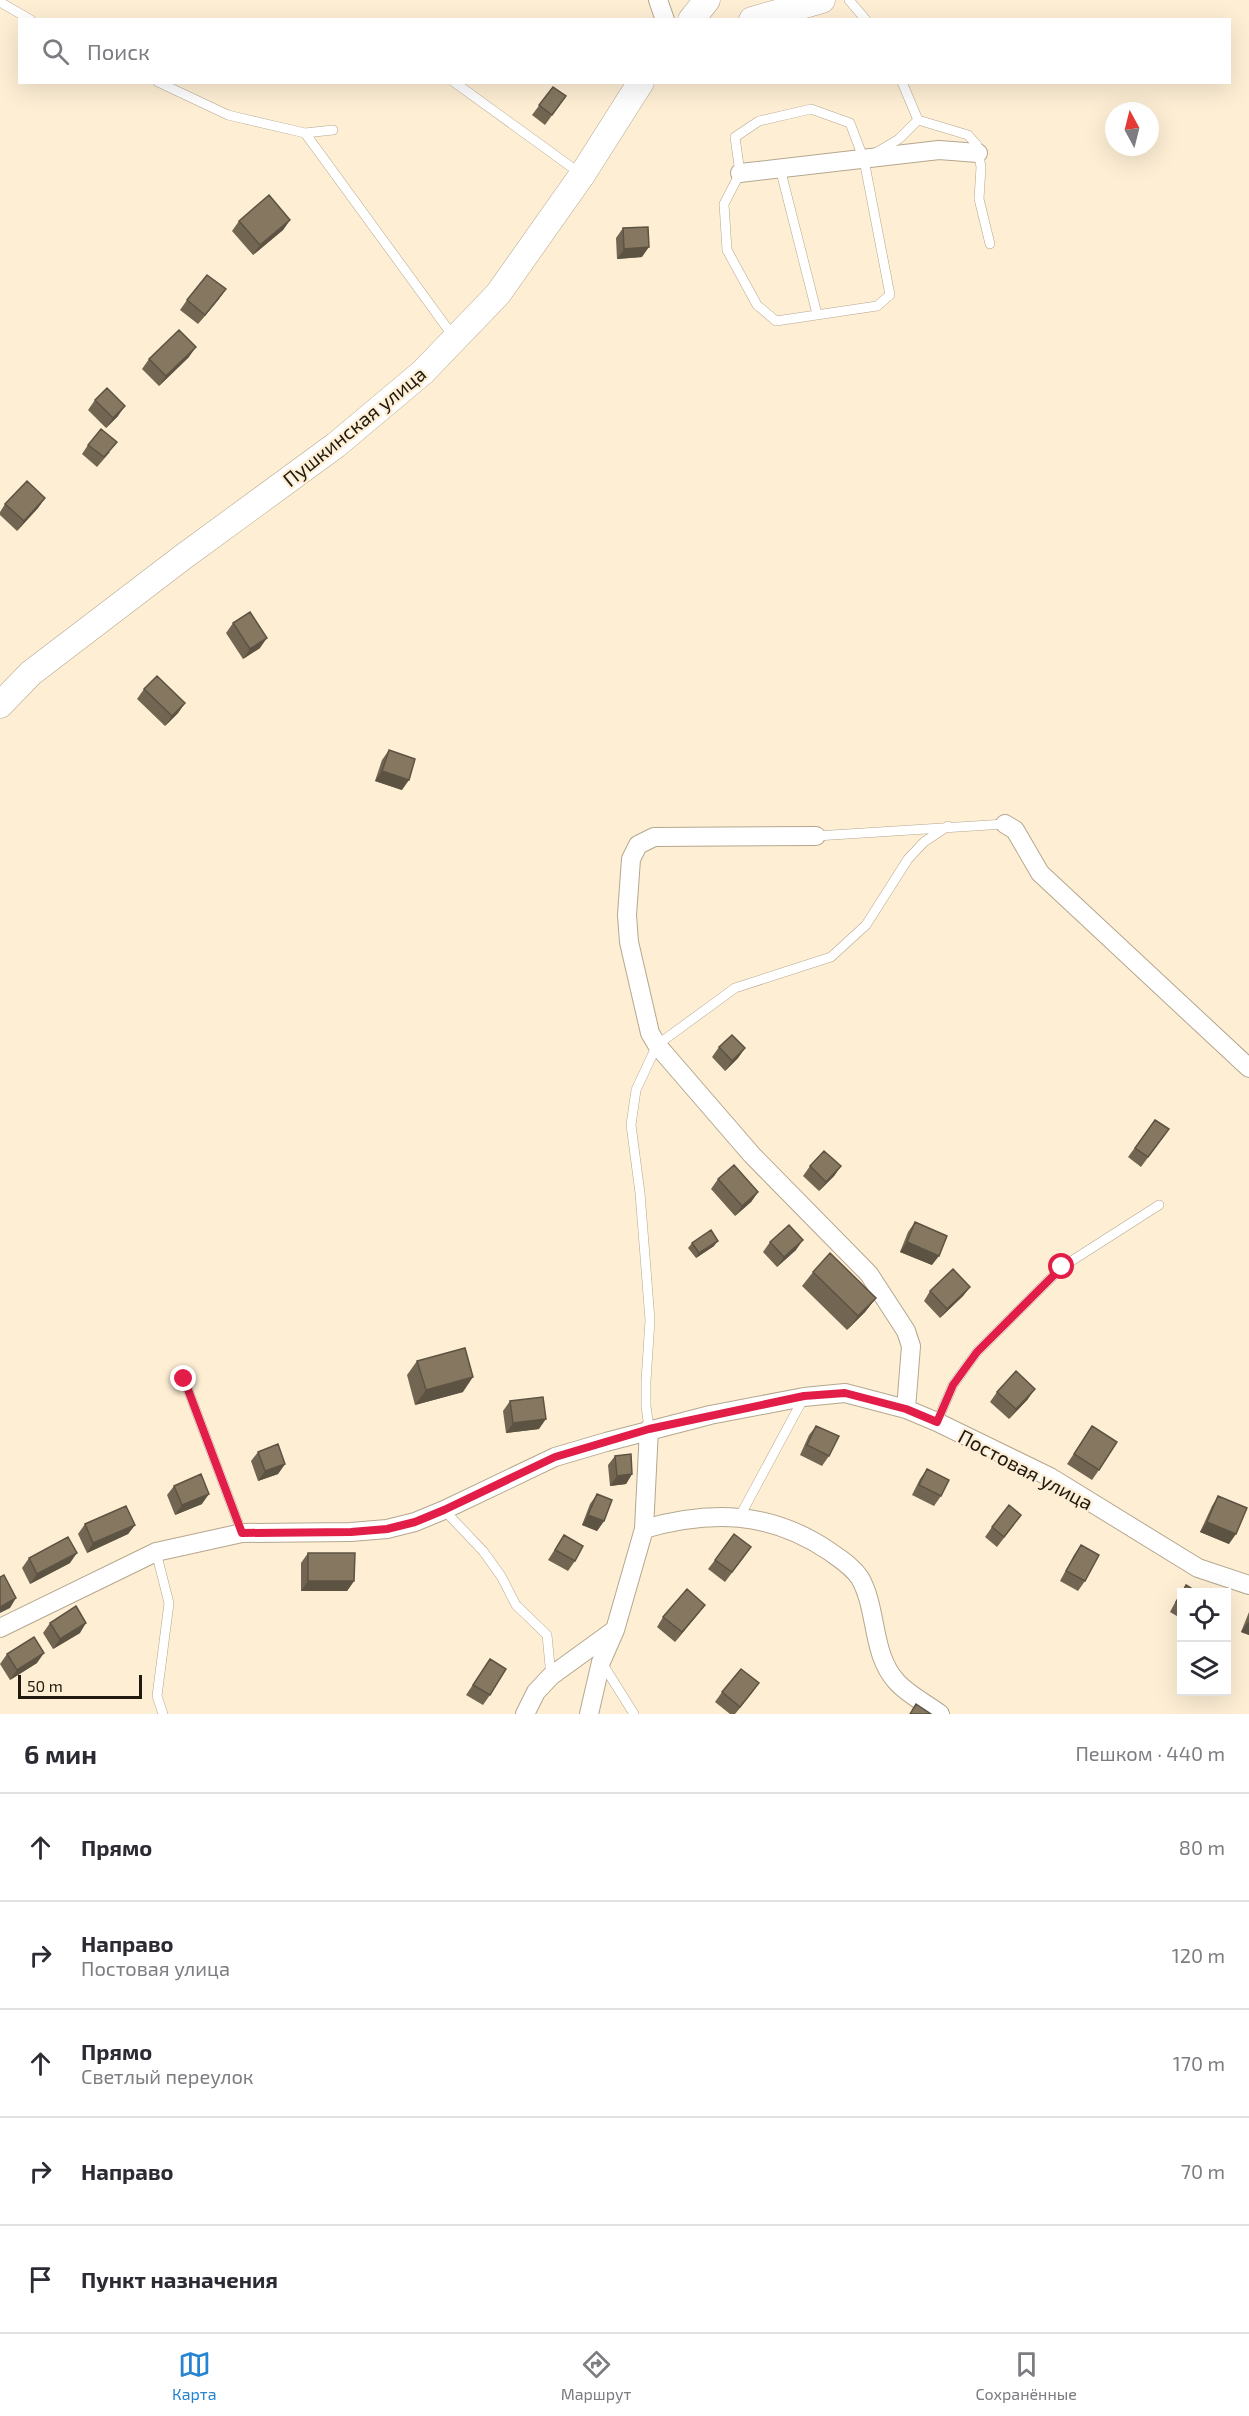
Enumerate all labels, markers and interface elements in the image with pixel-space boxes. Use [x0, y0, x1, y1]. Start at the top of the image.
search box [18, 18, 1231, 84]
icon: search [39, 35, 72, 68]
text: Поиск [87, 38, 150, 64]
north arrow [1105, 102, 1159, 156]
street label: Пушкинская улица [278, 361, 431, 492]
route start [1048, 1253, 1074, 1279]
route end [170, 1365, 196, 1391]
street label: Постовая улица [954, 1423, 1097, 1515]
map controls [1177, 1588, 1231, 1696]
button: locate [1177, 1588, 1231, 1642]
button: layers [1177, 1642, 1231, 1696]
scale bar [18, 1672, 142, 1700]
text: 50 m [27, 1676, 63, 1695]
text: 6 мин [24, 1738, 97, 1769]
text: Пешком · 440 m [1075, 1741, 1225, 1765]
icon: ahead [24, 1831, 57, 1864]
text: Прямо [81, 1834, 152, 1860]
text: 80 m [1179, 1835, 1225, 1859]
text: Направо [81, 1930, 174, 1956]
icon: right [24, 1939, 57, 1972]
text: 120 m [1172, 1943, 1225, 1967]
text: Постовая улица [81, 1956, 230, 1980]
text: Прямо [81, 2038, 152, 2064]
icon: ahead [24, 2047, 57, 2080]
text: 170 m [1173, 2051, 1225, 2075]
text: Светлый переулок [81, 2064, 254, 2088]
icon: right [24, 2155, 57, 2188]
text: Направо [81, 2158, 174, 2184]
text: 70 m [1181, 2159, 1225, 2183]
icon: arrive [24, 2263, 57, 2296]
text: Пункт назначения [81, 2266, 278, 2292]
tab: Карта [172, 2348, 217, 2403]
tab: Маршрут [561, 2348, 631, 2403]
tab: Сохранённые [976, 2348, 1077, 2403]

